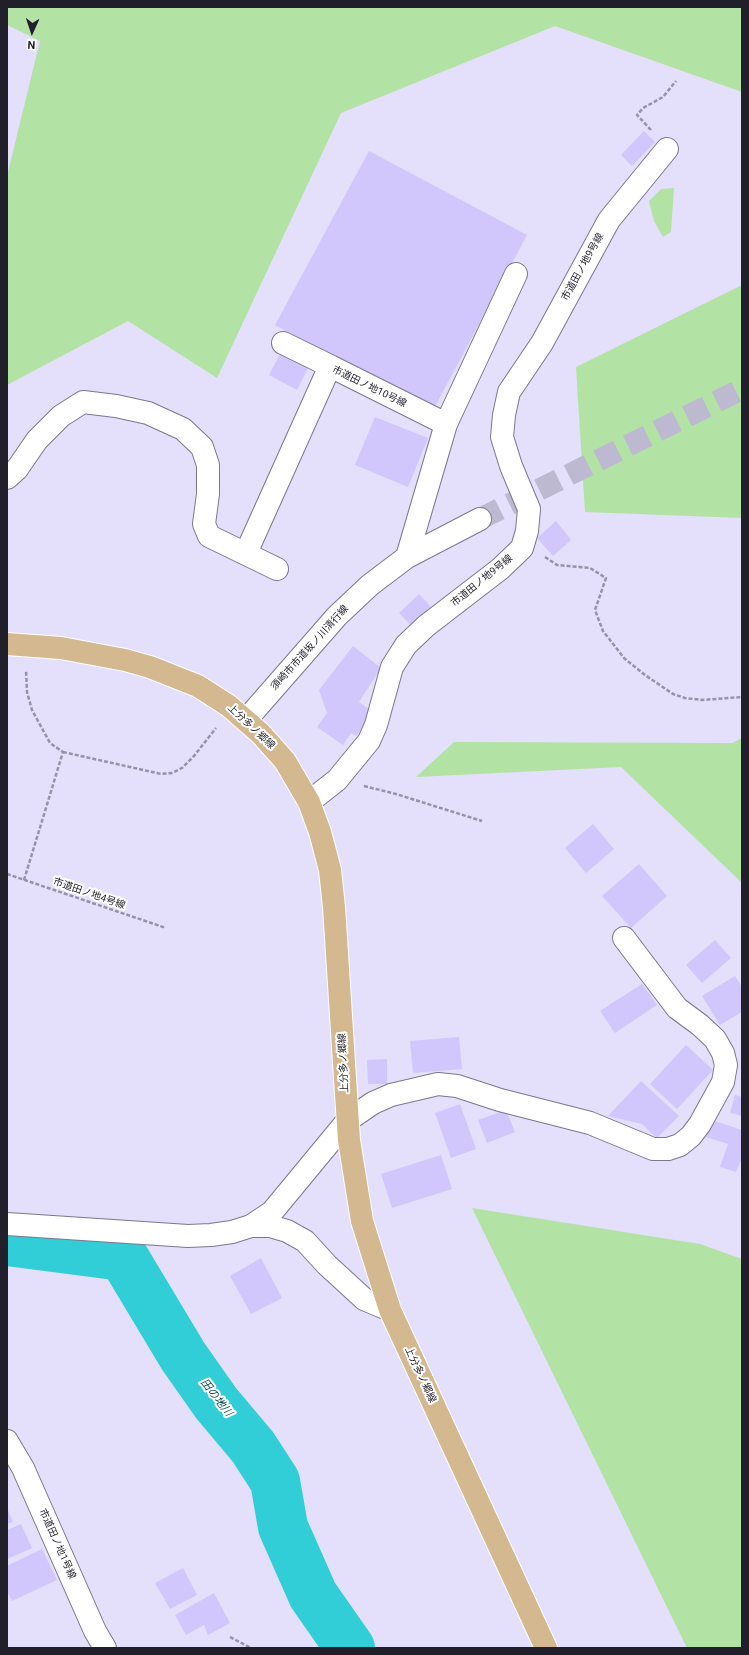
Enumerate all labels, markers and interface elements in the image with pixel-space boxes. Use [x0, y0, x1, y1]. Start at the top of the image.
north arrow [12, 12, 52, 52]
text: N [27, 38, 36, 51]
street label: 市道田ノ地9号線 [559, 231, 607, 303]
street label: 市道田ノ地10号線 [330, 364, 408, 410]
street label: 市道田ノ地9号線 [449, 553, 515, 609]
street label: 須崎市市道坂ノ川清行線 [269, 603, 351, 693]
street label: 上分多ノ郷線 [225, 702, 277, 752]
street label: 市道田ノ地4号線 [51, 876, 127, 912]
street label: 上分多ノ郷線 [336, 1033, 352, 1093]
street label: 上分多ノ郷線 [402, 1345, 438, 1405]
water label: 田の地川 [197, 1377, 235, 1419]
street label: 市道田ノ地1号線 [36, 1507, 78, 1581]

